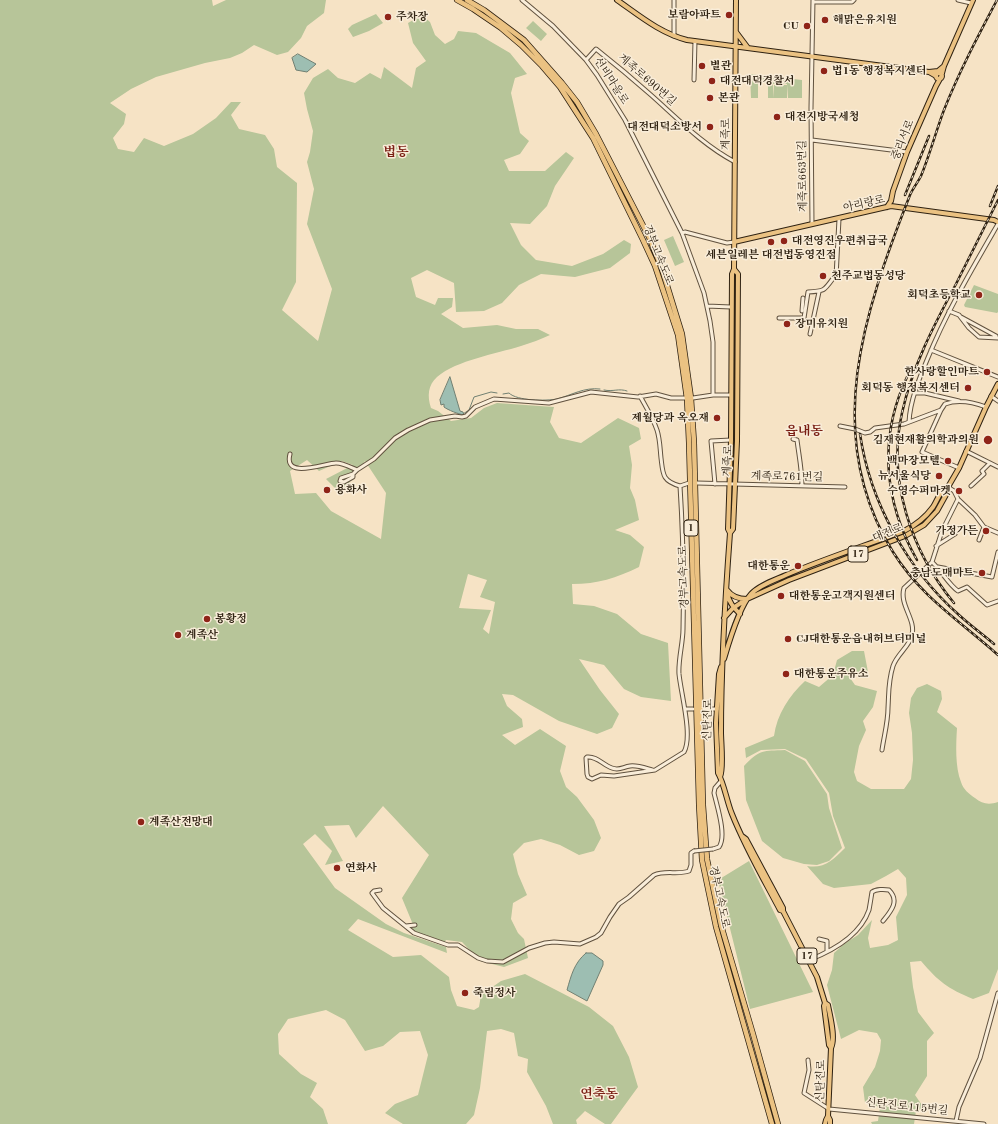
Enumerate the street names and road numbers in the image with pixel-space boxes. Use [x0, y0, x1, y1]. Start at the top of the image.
street label: 계족로690번길 [615, 51, 679, 109]
street label: 선비마을로 [591, 55, 631, 107]
street label: 계족로 [719, 118, 733, 150]
street label: 중리서로 [889, 118, 917, 162]
street label: 계족로663번길 [796, 140, 810, 212]
street label: 아리랑로 [842, 193, 886, 215]
street label: 경부고속도로 [640, 223, 676, 287]
street label: 계족로 [721, 445, 735, 477]
street label: 계족로761번길 [751, 470, 823, 484]
road number: 1 [684, 520, 698, 536]
street label: 대전로 [871, 521, 905, 545]
street label: 경부고속도로 [676, 545, 692, 609]
road number: 17 [848, 546, 868, 562]
street label: 신탄진로 [701, 699, 715, 741]
street label: 경부고속도로 [706, 864, 732, 930]
road number: 17 [797, 948, 817, 964]
street label: 신탄진로 [814, 1060, 828, 1102]
street label: 신탄진로115번길 [865, 1096, 949, 1118]

